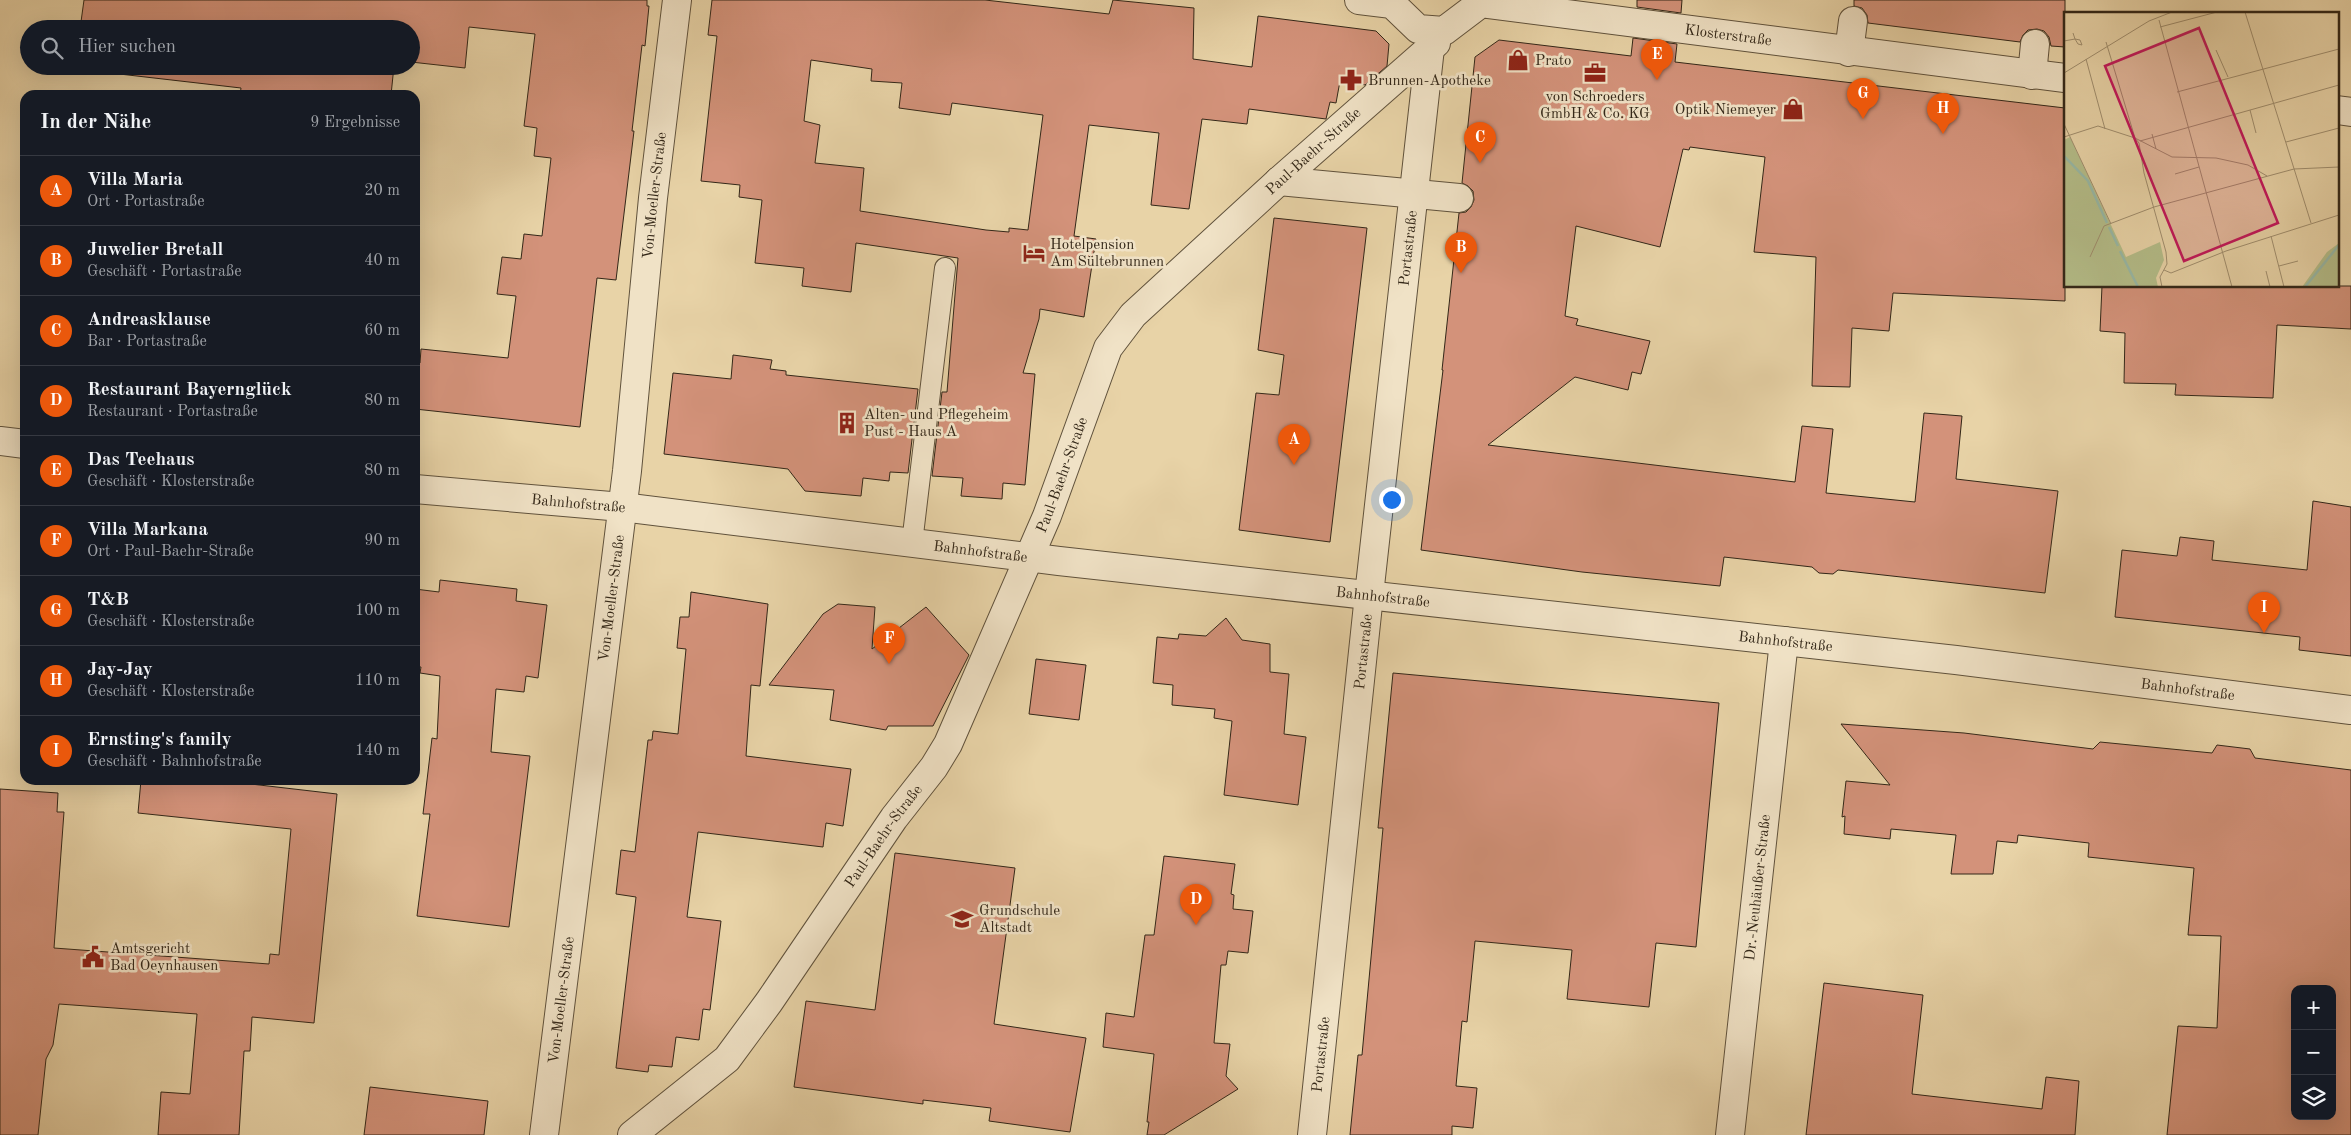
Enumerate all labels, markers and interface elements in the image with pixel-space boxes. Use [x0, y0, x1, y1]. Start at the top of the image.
inset map [2064, 12, 2338, 288]
search box [20, 20, 420, 75]
street label: Klosterstraße [1683, 23, 1773, 49]
icon: search [38, 34, 66, 62]
text: Hier suchen [78, 38, 176, 57]
pin: E [1641, 39, 1673, 80]
shop icon: Prato [1505, 47, 1531, 73]
place label: Prato [1535, 54, 1571, 69]
office icon: von Schroeders GmbH & Co. KG [1582, 60, 1608, 86]
pharmacy icon: Brunnen-Apotheke [1338, 67, 1364, 93]
place label: Brunnen-Apotheke [1368, 74, 1491, 89]
pin: G [1847, 78, 1879, 119]
place label: von Schroeders GmbH & Co. KG [1540, 90, 1650, 122]
pin: H [1927, 93, 1959, 134]
shop icon: Optik Niemeyer [1780, 96, 1806, 122]
place label: Optik Niemeyer [1675, 103, 1776, 118]
street label: Paul-Baehr-Straße [1264, 106, 1364, 199]
text: In der Nähe [40, 112, 151, 133]
text: 9 Ergebnisse [310, 115, 400, 131]
pin: C [1464, 122, 1496, 163]
street label: Von-Moeller-Straße [641, 131, 670, 260]
text: Villa Maria [87, 171, 183, 190]
text: A [50, 183, 62, 199]
text: 20 m [364, 183, 400, 199]
text: Ort · Portastraße [87, 194, 205, 210]
street label: Portastraße [1398, 210, 1421, 287]
pin: B [1445, 232, 1477, 273]
place label: Hotelpension Am Sültebrunnen [1050, 238, 1164, 270]
hotel icon: Hotelpension Am Sültebrunnen [1021, 240, 1047, 266]
text: Juwelier Bretall [87, 241, 223, 260]
text: B [50, 253, 62, 269]
text: 40 m [364, 253, 400, 269]
text: Geschäft · Portastraße [87, 264, 242, 280]
text: Andreasklause [87, 311, 211, 330]
text: C [51, 323, 61, 339]
text: 60 m [364, 323, 400, 339]
text: Bar · Portastraße [87, 334, 207, 350]
text: Restaurant Bayernglück [87, 381, 292, 400]
text: D [50, 393, 62, 409]
text: 80 m [364, 393, 400, 409]
text: Restaurant · Portastraße [87, 404, 258, 420]
place label: Alten- und Pflegeheim Pust - Haus A [864, 408, 1009, 440]
building icon: Alten- und Pflegeheim Pust - Haus A [834, 410, 860, 436]
street label: Paul-Baehr-Straße [1035, 415, 1091, 535]
pin: A [1278, 424, 1310, 465]
text: Das Teehaus [87, 451, 194, 470]
text: E [50, 463, 62, 479]
text: 80 m [364, 463, 400, 479]
text: Geschäft · Klosterstraße [87, 474, 254, 490]
your location [1379, 487, 1405, 513]
street label: Bahnhofstraße [530, 493, 626, 516]
text: Villa Markana [87, 521, 208, 540]
text: F [51, 533, 61, 549]
text: 90 m [364, 533, 400, 549]
street label: Von-Moeller-Straße [597, 534, 628, 663]
street label: Bahnhofstraße [932, 540, 1028, 566]
text: Ort · Paul-Baehr-Straße [87, 544, 254, 560]
street label: Bahnhofstraße [1335, 586, 1431, 611]
text: T&B [87, 591, 129, 610]
pin: I [2248, 592, 2280, 633]
text: G [50, 603, 62, 619]
text: 100 m [355, 603, 400, 619]
street label: Portastraße [1353, 613, 1376, 690]
text: Geschäft · Klosterstraße [87, 614, 254, 630]
pin: F [873, 623, 905, 664]
street label: Bahnhofstraße [1737, 630, 1833, 655]
text: Jay-Jay [87, 661, 153, 680]
text: H [49, 673, 63, 689]
text: 110 m [355, 673, 400, 689]
street label: Bahnhofstraße [2139, 677, 2235, 704]
text: Geschäft · Klosterstraße [87, 684, 254, 700]
text: Ernsting's family [87, 731, 232, 750]
text: I [52, 743, 60, 759]
text: 140 m [355, 743, 400, 759]
text: Geschäft · Bahnhofstraße [87, 754, 262, 770]
street label: Paul-Baehr-Straße [843, 783, 926, 891]
street label: Dr.-Neuhäußer-Straße [1743, 814, 1774, 962]
pin: D [1180, 884, 1212, 925]
place label: Grundschule Altstadt [979, 904, 1060, 936]
school or university icon: Grundschule Altstadt [949, 906, 975, 932]
street label: Von-Moeller-Straße [547, 936, 578, 1065]
place label: Amtsgericht Bad Oeynhausen [110, 942, 218, 974]
public building icon: Amtsgericht Bad Oeynhausen [80, 944, 106, 970]
map controls [2291, 985, 2336, 1120]
button: + [2291, 985, 2336, 1030]
street label: Portastraße [1311, 1016, 1333, 1093]
button: − [2291, 1030, 2336, 1075]
button: layers [2291, 1075, 2336, 1120]

